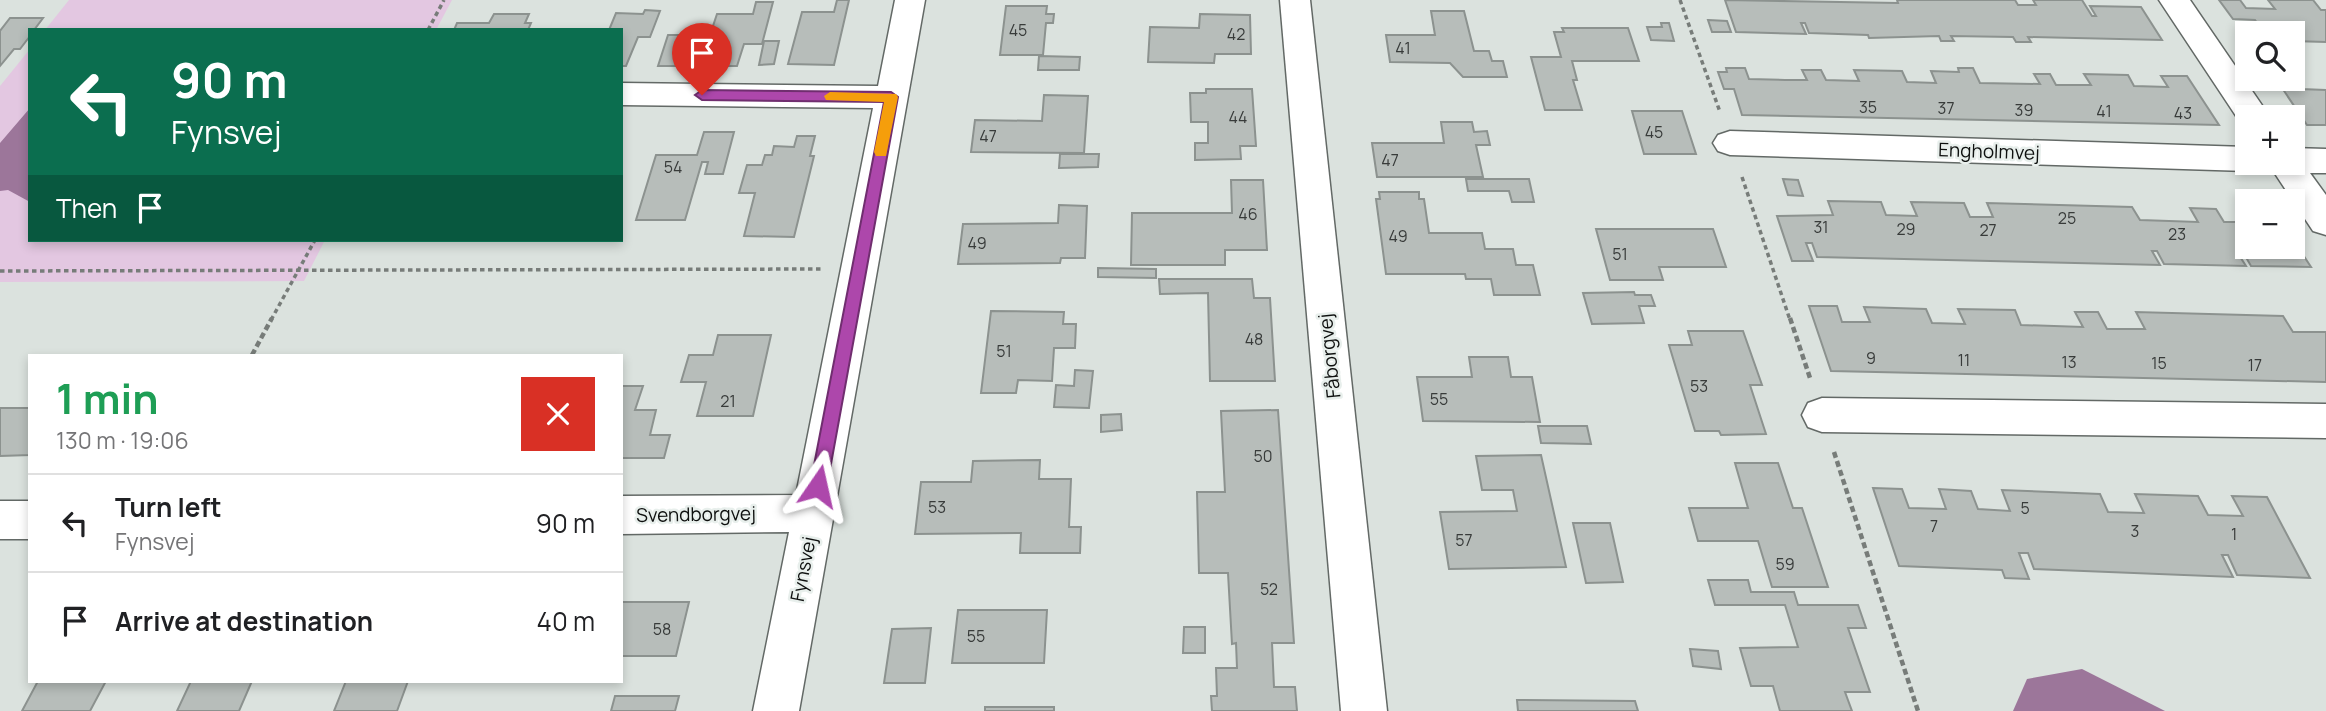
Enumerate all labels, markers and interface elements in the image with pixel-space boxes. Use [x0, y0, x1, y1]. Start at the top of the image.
house number: 45 [1009, 19, 1027, 41]
map controls [2235, 21, 2305, 259]
button: search [2235, 21, 2305, 91]
pin [672, 23, 732, 95]
house number: 42 [1227, 23, 1245, 45]
icon: arrive [683, 34, 721, 72]
house number: 41 [1395, 37, 1411, 59]
text: 90 m [171, 46, 288, 113]
icon: left [56, 56, 147, 147]
house number: 35 [1859, 96, 1877, 118]
house number: 37 [1938, 97, 1954, 119]
house number: 39 [2015, 99, 2033, 121]
house number: 41 [2096, 100, 2112, 122]
house number: 43 [2174, 102, 2192, 124]
button: + [2235, 105, 2305, 175]
house number: 44 [1228, 106, 1248, 128]
text: Fynsvej [171, 110, 282, 154]
house number: 45 [1645, 121, 1663, 143]
house number: 47 [979, 125, 997, 147]
street label: Engholmvej [1938, 136, 2040, 166]
house number: 47 [1381, 149, 1399, 171]
house number: 54 [664, 156, 682, 178]
icon: arrive [131, 189, 169, 227]
button: − [2235, 189, 2305, 259]
text: Then [56, 190, 117, 226]
house number: 46 [1238, 203, 1258, 225]
house number: 25 [2058, 207, 2076, 229]
house number: 31 [1813, 216, 1829, 238]
house number: 29 [1896, 218, 1916, 240]
house number: 27 [1979, 219, 1997, 241]
house number: 23 [2168, 223, 2186, 245]
house number: 49 [1388, 225, 1408, 247]
house number: 49 [967, 232, 987, 254]
house number: 51 [1612, 243, 1628, 265]
street label: Fåborgvej [1312, 312, 1346, 400]
house number: 48 [1245, 328, 1263, 350]
house number: 51 [996, 340, 1012, 362]
house number: 9 [1866, 347, 1876, 369]
house number: 11 [1958, 349, 1970, 371]
house number: 13 [2061, 351, 2077, 373]
house number: 15 [2151, 352, 2167, 374]
house number: 17 [2248, 354, 2262, 376]
text: 1 min [56, 369, 159, 427]
house number: 53 [1690, 375, 1708, 397]
button: close [521, 377, 595, 451]
house number: 55 [1430, 388, 1448, 410]
house number: 21 [720, 390, 736, 412]
text: 130 m · 19:06 [56, 424, 189, 456]
house number: 50 [1254, 445, 1273, 467]
position arrow [781, 449, 855, 523]
text: Turn left [115, 489, 222, 525]
house number: 53 [928, 496, 946, 518]
house number: 5 [2020, 497, 2030, 519]
street label: Svendborgvej [636, 500, 756, 528]
icon: left [56, 504, 94, 542]
text: 90 m [536, 505, 595, 541]
house number: 7 [1930, 515, 1938, 537]
house number: 3 [2131, 520, 2139, 542]
house number: 1 [2231, 523, 2237, 545]
text: Fynsvej [115, 525, 194, 557]
house number: 57 [1455, 529, 1473, 551]
street label: Fynsvej [784, 534, 822, 604]
house number: 59 [1775, 553, 1795, 575]
house number: 52 [1260, 578, 1278, 600]
icon: arrive [56, 602, 94, 640]
text: Arrive at destination [115, 603, 373, 639]
text: 40 m [537, 603, 595, 639]
house number: 58 [653, 618, 671, 640]
house number: 55 [967, 625, 985, 647]

